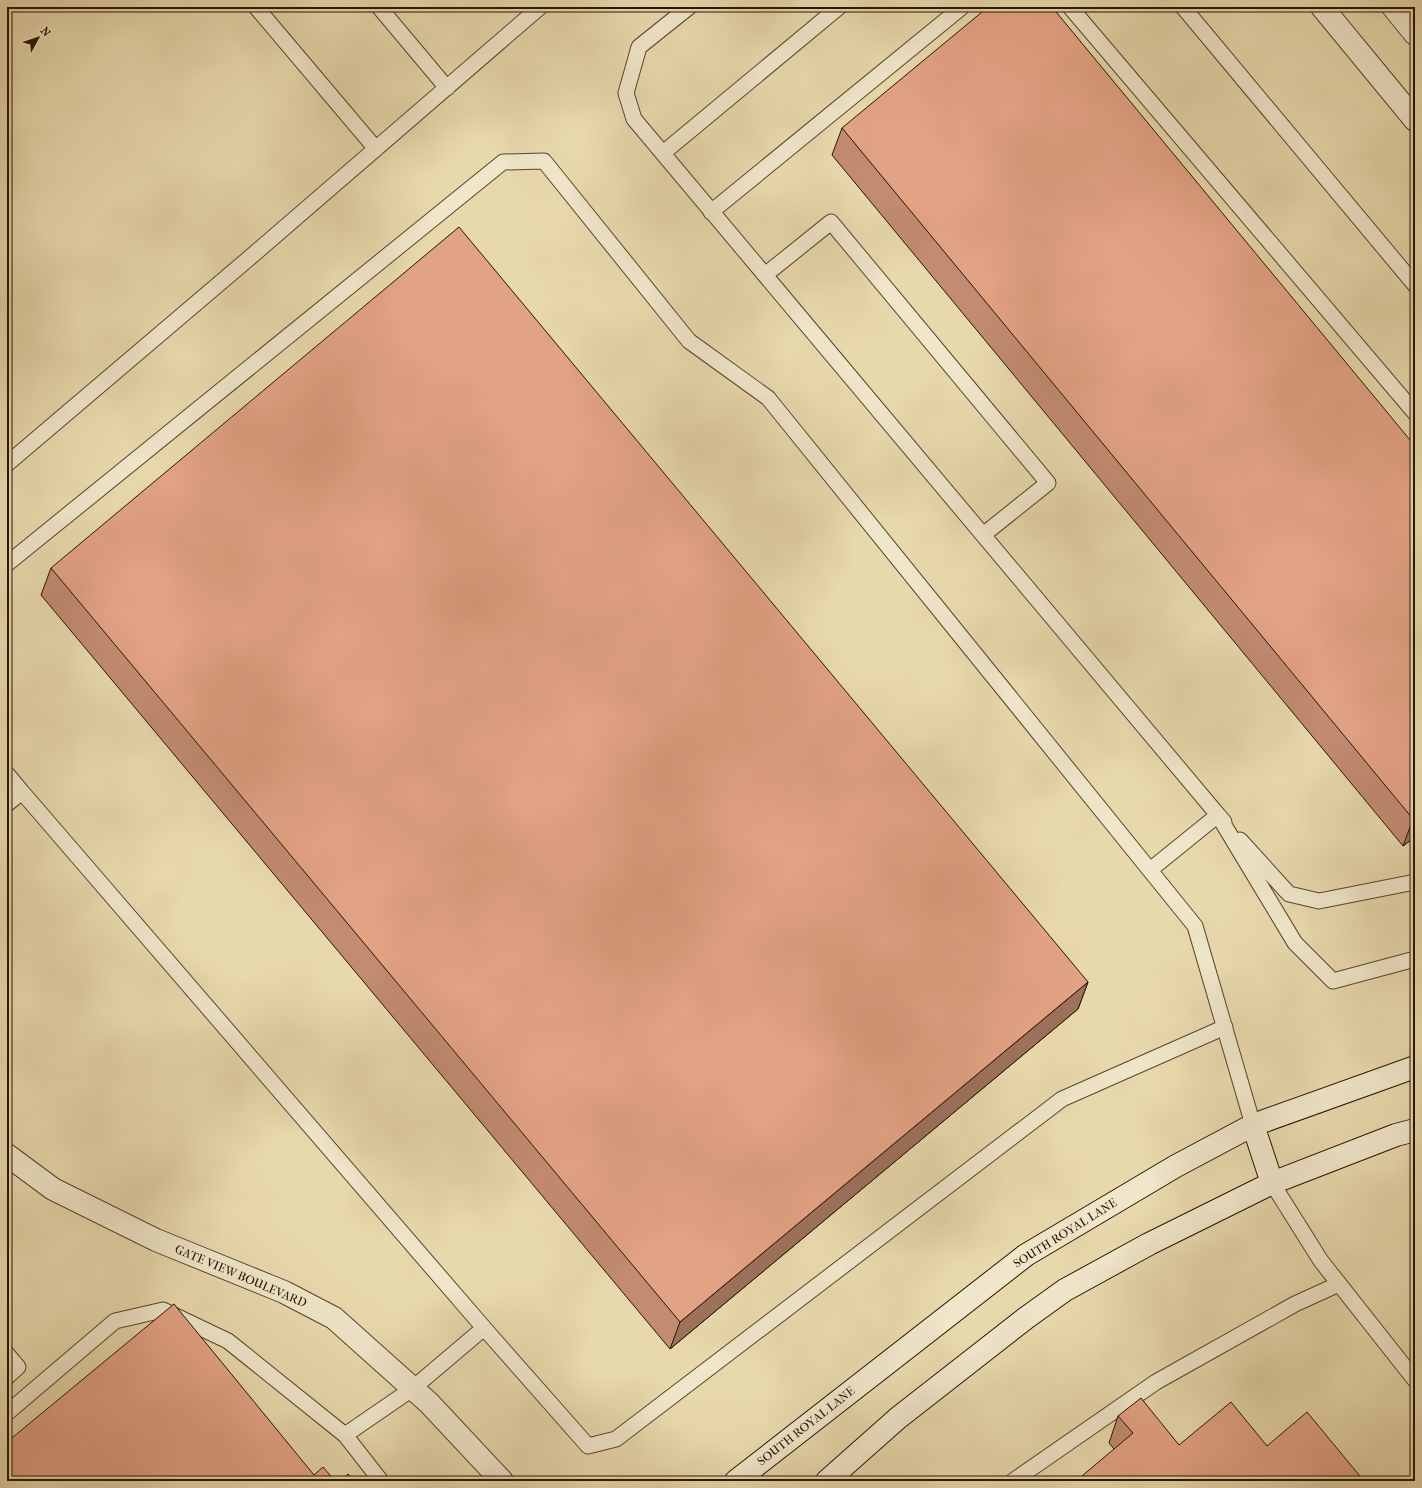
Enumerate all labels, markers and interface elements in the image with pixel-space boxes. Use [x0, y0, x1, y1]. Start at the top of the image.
north arrow [18, 18, 58, 58]
text: N [38, 25, 53, 40]
street label: SOUTH ROYAL LANE [1011, 1195, 1119, 1271]
street label: GATE VIEW BOULEVARD [173, 1242, 309, 1310]
street label: SOUTH ROYAL LANE [755, 1384, 857, 1468]

